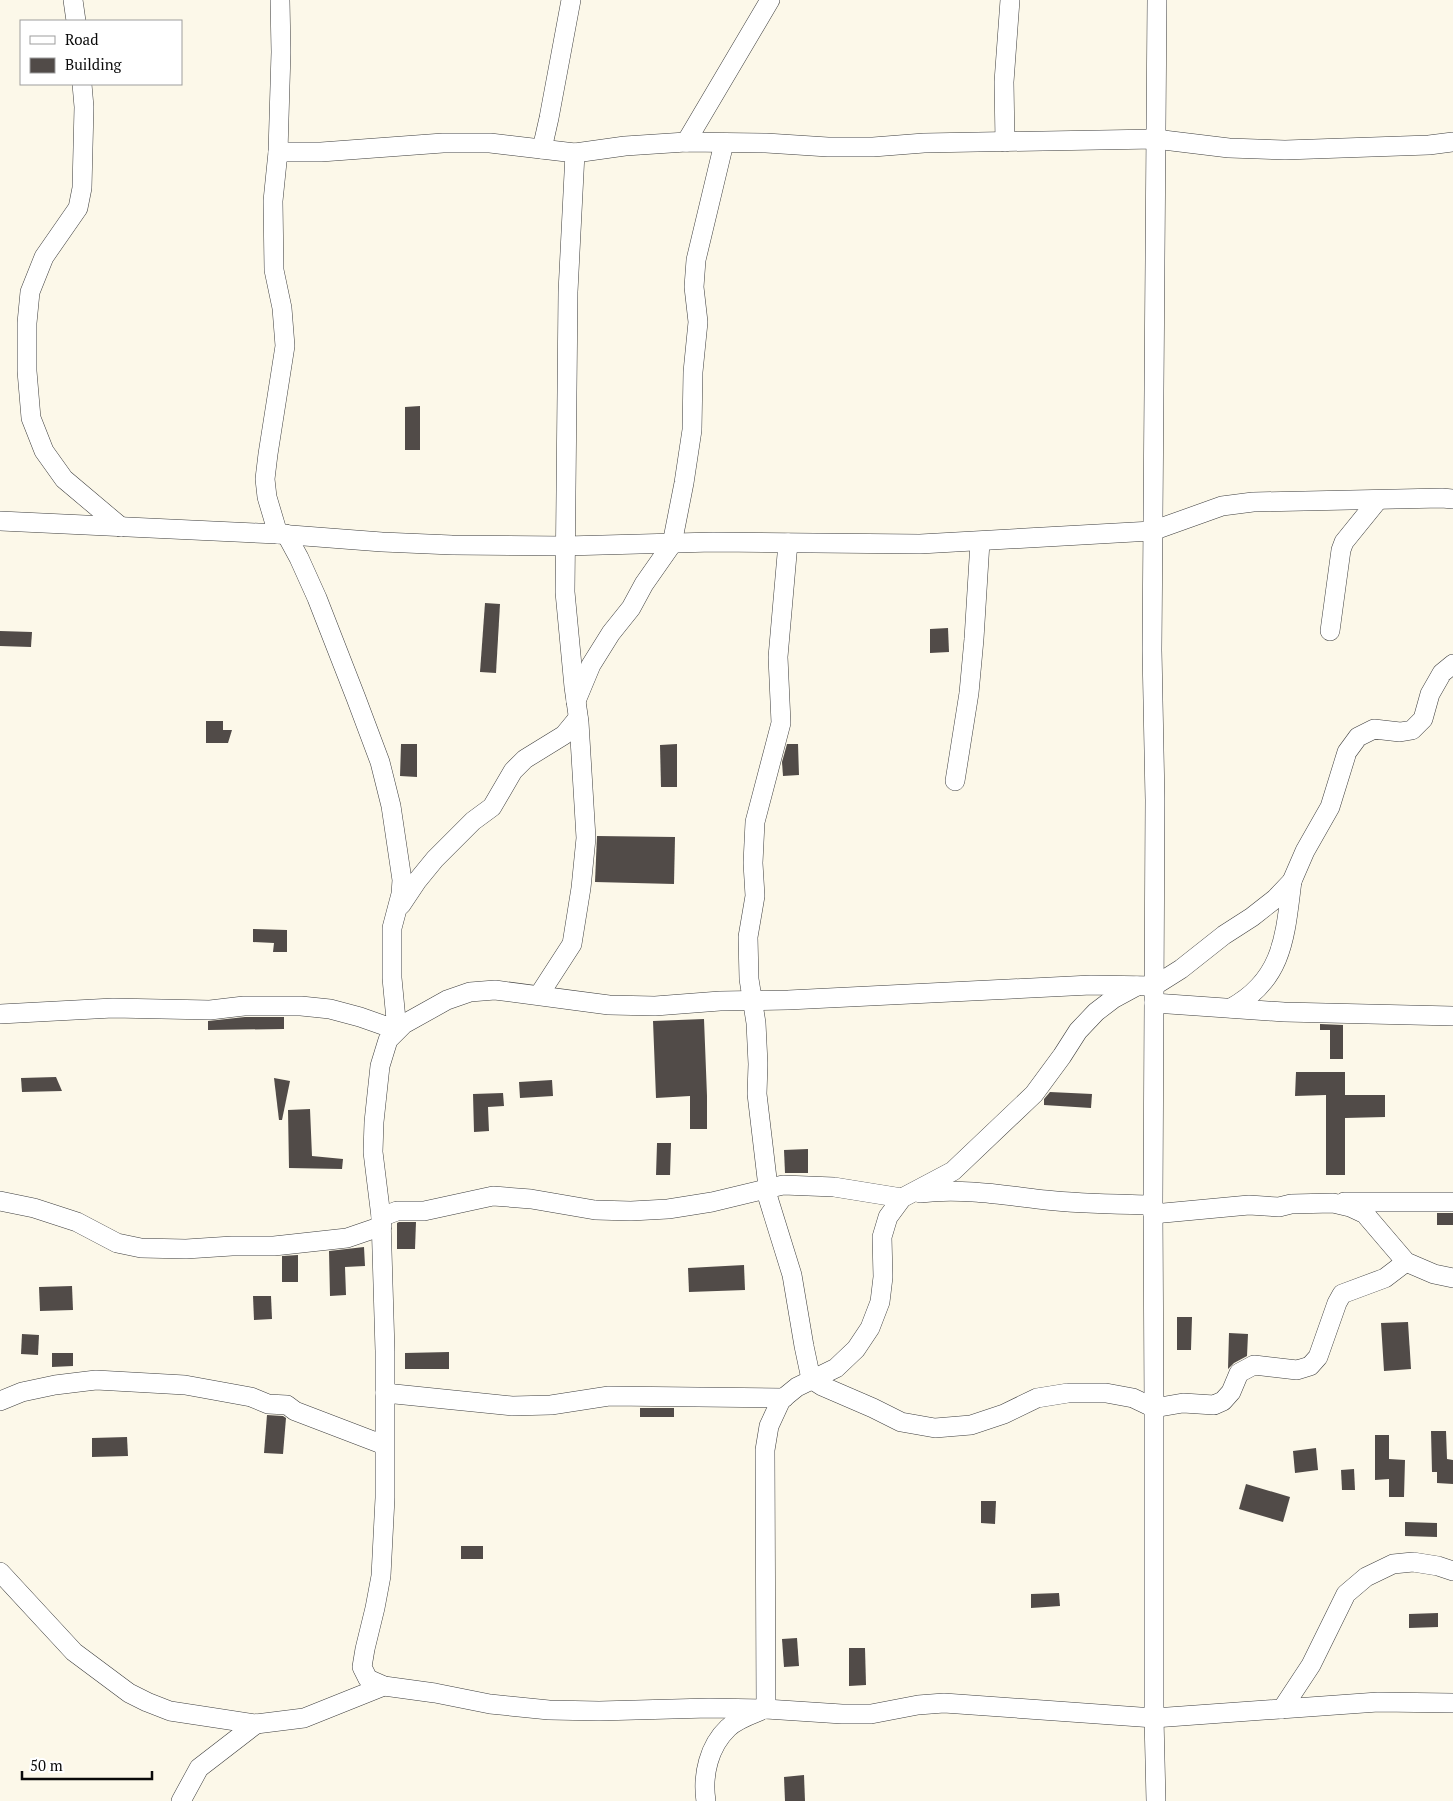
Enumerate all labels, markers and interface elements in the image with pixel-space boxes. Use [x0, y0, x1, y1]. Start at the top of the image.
legend [20, 20, 182, 85]
text: Road [65, 29, 98, 49]
text: Building [65, 54, 123, 74]
scale bar [22, 1748, 152, 1780]
text: 50 m [30, 1755, 63, 1775]

